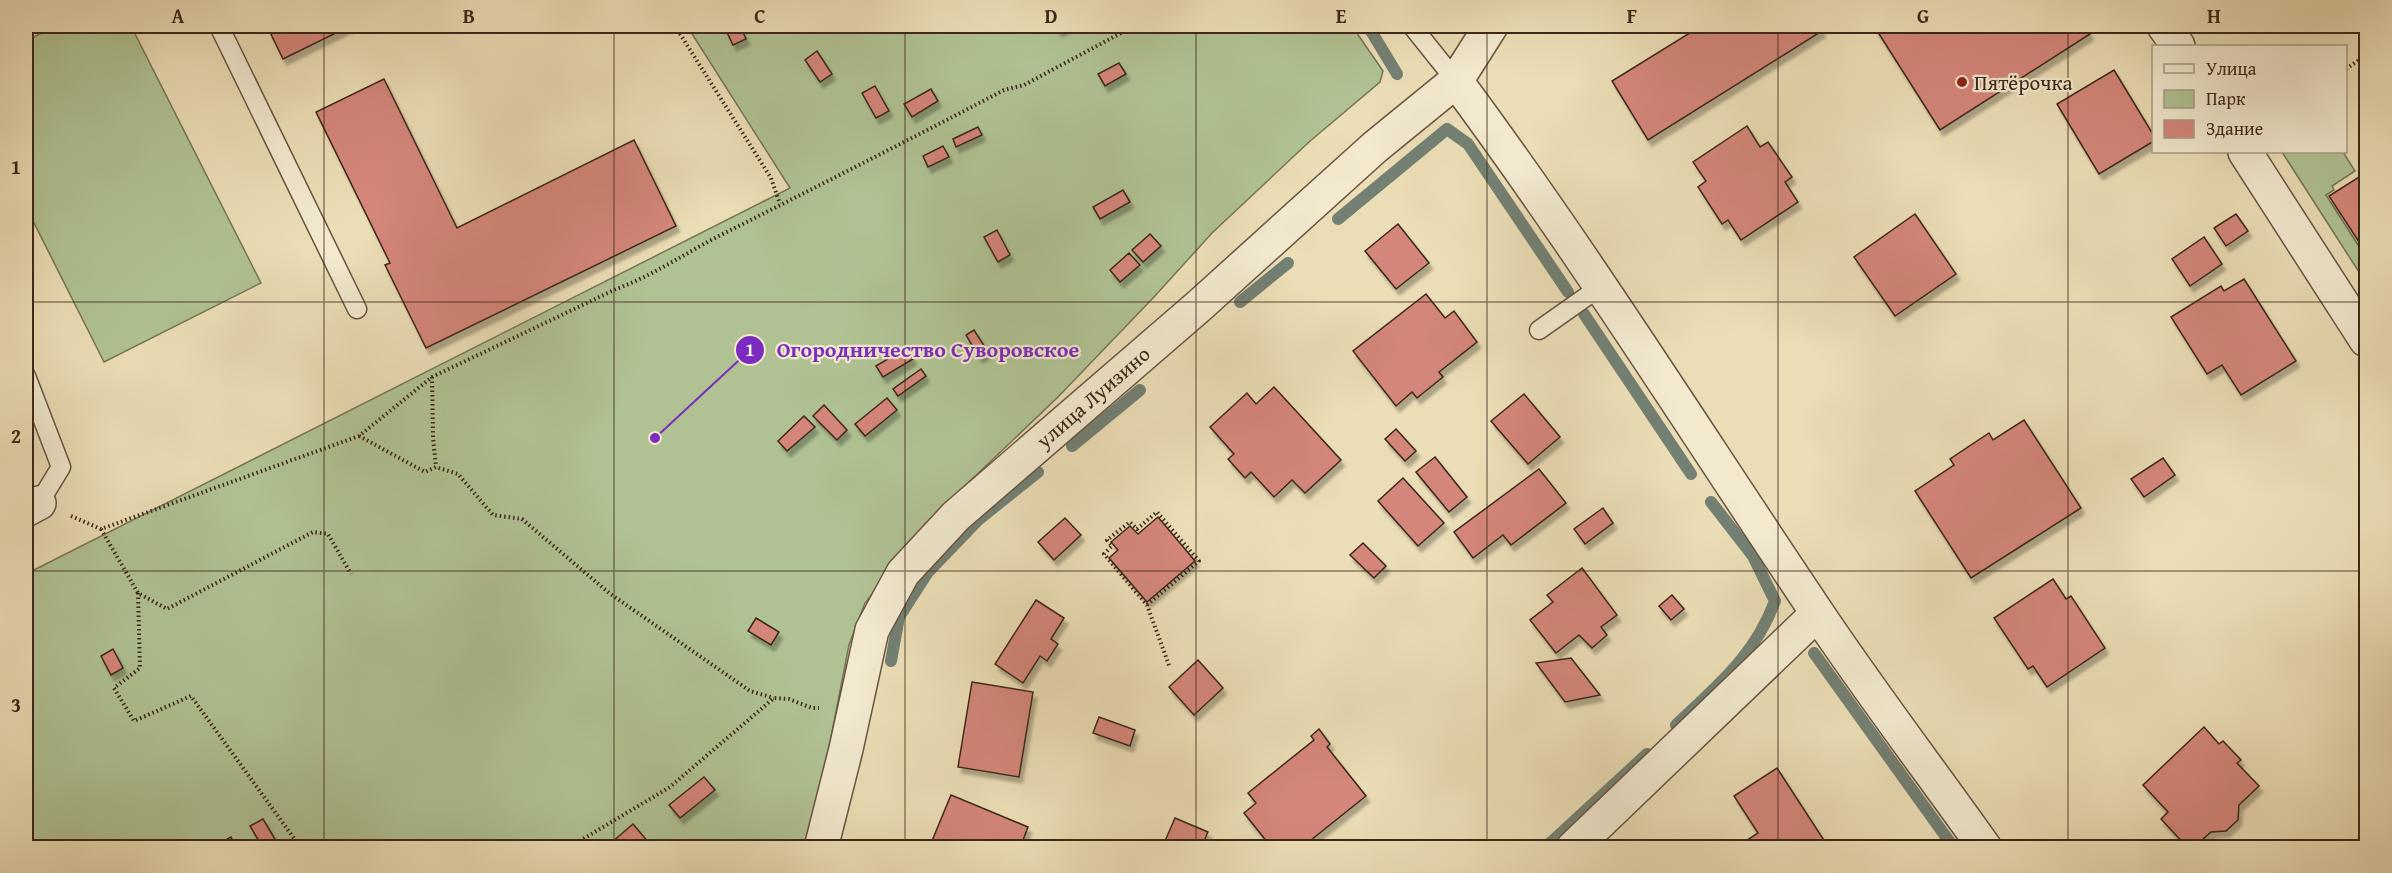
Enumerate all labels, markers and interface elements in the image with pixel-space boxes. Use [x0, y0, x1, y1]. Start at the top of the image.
text: A [172, 1, 185, 30]
text: B [463, 1, 475, 30]
text: C [754, 1, 766, 30]
text: D [1044, 1, 1058, 30]
text: E [1336, 1, 1347, 30]
text: F [1627, 1, 1637, 30]
text: G [1917, 1, 1929, 30]
text: H [2207, 1, 2221, 30]
legend [2152, 45, 2347, 153]
text: Улица [2206, 55, 2257, 82]
place label: Пятёрочка [1974, 67, 2072, 98]
marker: Пятёрочка [1955, 75, 1969, 89]
text: Парк [2206, 85, 2246, 112]
text: Здание [2206, 115, 2263, 142]
text: 1 [11, 152, 21, 181]
callout: Огородничество Суворовское [735, 330, 1091, 370]
text: Огородничество Суворовское [777, 333, 1079, 365]
text: 1 [745, 336, 755, 363]
street label: улица Луизино [1028, 339, 1157, 456]
text: 2 [11, 421, 21, 450]
text: 3 [11, 690, 21, 719]

